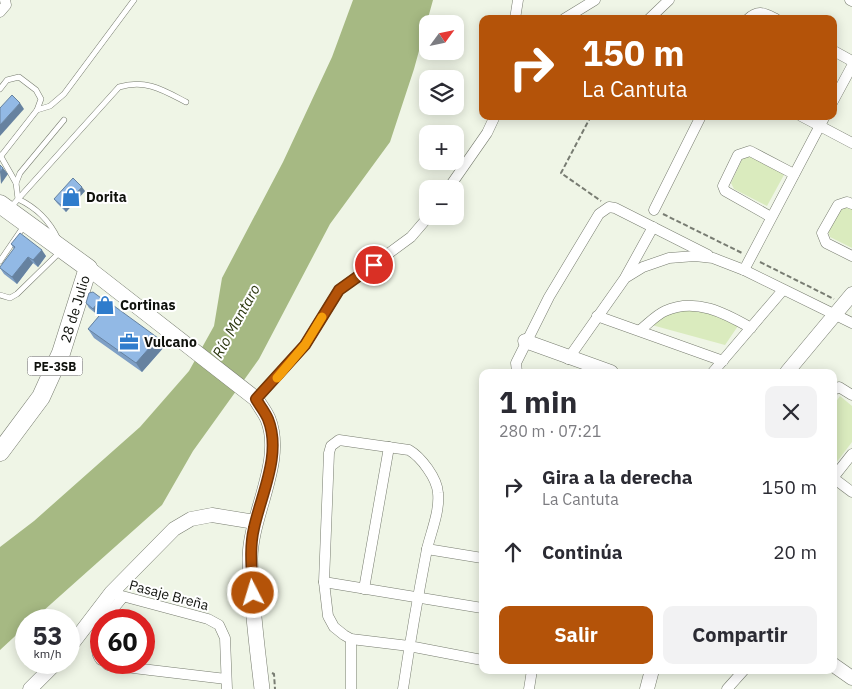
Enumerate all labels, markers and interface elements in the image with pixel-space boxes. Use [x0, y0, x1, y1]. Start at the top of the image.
north arrow [419, 15, 464, 60]
map controls [419, 15, 464, 225]
text: 150 m [582, 30, 685, 76]
icon: right [499, 35, 564, 100]
button: layers [419, 70, 464, 115]
text: La Cantuta [582, 74, 688, 103]
button: + [419, 125, 464, 170]
button: − [419, 180, 464, 225]
shop icon: Dorita [60, 186, 82, 208]
place label: Dorita [86, 188, 127, 206]
pin [353, 244, 395, 286]
icon: arrive [360, 251, 388, 279]
street label: 28 de Julio [56, 273, 94, 345]
water label: Río Mantaro [208, 281, 264, 361]
shop icon: Cortinas [94, 294, 116, 316]
place label: Cortinas [120, 296, 175, 314]
office icon: Vulcano [118, 331, 140, 353]
place label: Vulcano [144, 333, 197, 351]
road number: PE-3SB [28, 356, 82, 376]
text: 1 min [499, 382, 577, 421]
button: close [765, 386, 817, 438]
text: 280 m · 07:21 [499, 421, 601, 441]
text: Gira a la derecha [542, 465, 693, 489]
icon: right [499, 473, 527, 501]
text: 150 m [762, 475, 817, 499]
text: La Cantuta [542, 489, 619, 509]
icon: ahead [499, 538, 527, 566]
text: Continúa [542, 540, 623, 564]
text: 20 m [773, 540, 817, 564]
position arrow [226, 566, 278, 618]
street label: Pasaje Breña [127, 576, 211, 614]
button: Salir [499, 606, 653, 664]
button: Compartir [663, 606, 817, 664]
speed limit sign: 60 [90, 609, 155, 674]
text: 53 [32, 619, 63, 652]
text: km/h [33, 646, 62, 661]

